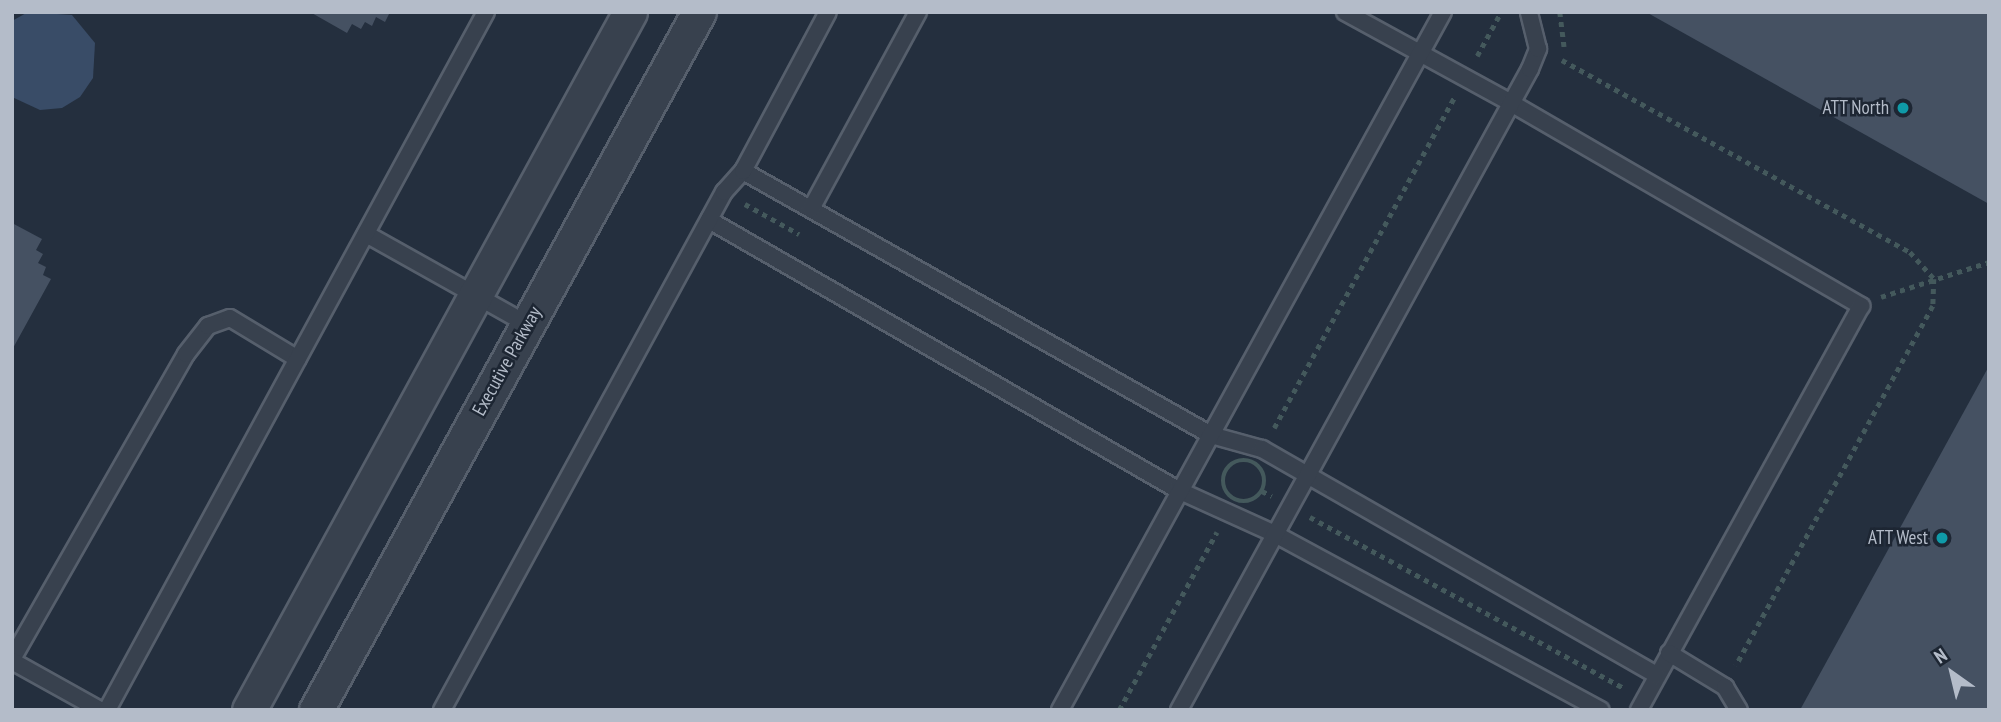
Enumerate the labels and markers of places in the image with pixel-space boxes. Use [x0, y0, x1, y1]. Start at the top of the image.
place label: ATT North [1822, 97, 1889, 119]
marker: ATT North [1895, 100, 1911, 116]
place label: ATT West [1867, 527, 1928, 549]
marker: ATT West [1934, 530, 1950, 546]

